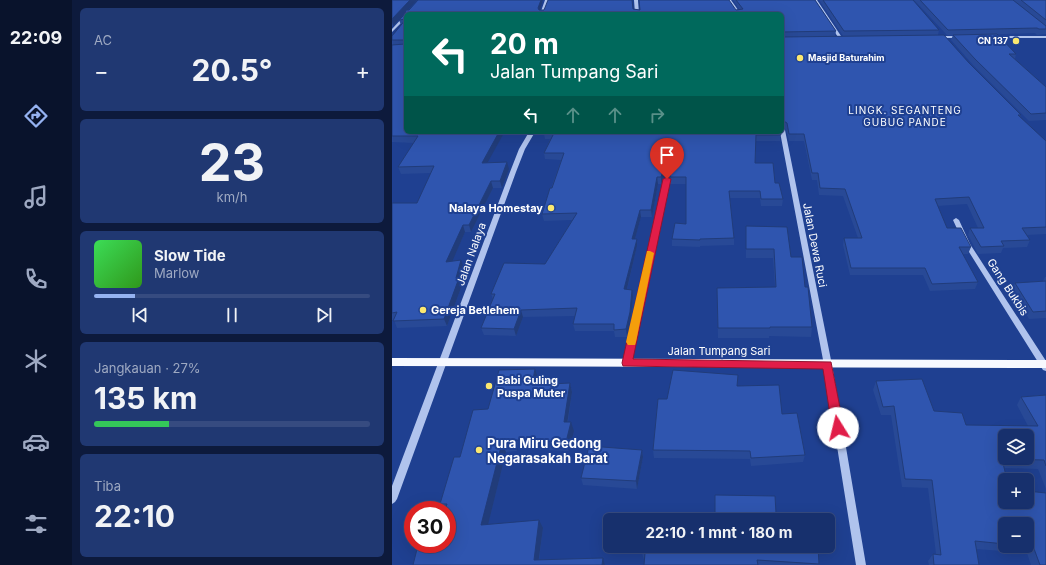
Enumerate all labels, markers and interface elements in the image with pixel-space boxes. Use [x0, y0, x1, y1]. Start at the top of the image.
text: 22:09 [10, 27, 62, 48]
text: 20 m [490, 27, 559, 61]
icon: left [424, 28, 476, 80]
text: AC [94, 32, 112, 48]
place label: CN 137 [977, 35, 1008, 46]
marker: CN 137 [1011, 36, 1021, 46]
text: 20.5° [192, 52, 272, 88]
place label: Masjid Baturahim [808, 52, 884, 63]
marker: Masjid Baturahim [795, 53, 805, 63]
text: − [94, 58, 109, 84]
text: + [355, 58, 370, 84]
text: Jalan Tumpang Sari [490, 61, 658, 82]
icon: directions [22, 102, 50, 130]
icon: left [520, 104, 542, 126]
icon: ahead [562, 104, 584, 126]
icon: ahead [604, 104, 626, 126]
icon: right [646, 104, 668, 126]
district label: LINGK. SEGANTENG GUBUG PANDE [848, 104, 962, 128]
text: 23 [199, 131, 265, 194]
pin [650, 138, 684, 179]
icon: arrive [656, 144, 678, 166]
icon: music [22, 183, 50, 211]
text: km/h [217, 189, 247, 205]
place label: Nalaya Homestay [449, 201, 543, 215]
street label: Jalan Dewa Ruci [800, 202, 830, 288]
marker: Nalaya Homestay [546, 203, 556, 213]
street label: Jalan Nalaya [453, 220, 489, 288]
text: Slow Tide [154, 246, 226, 265]
street label: Gang Bukbis [984, 256, 1032, 319]
icon: phone [22, 265, 50, 293]
text: Marlow [154, 265, 200, 281]
place label: Gereja Betlehem [431, 303, 519, 317]
icon: previous [129, 304, 151, 326]
icon: pause [221, 304, 243, 326]
icon: next [313, 304, 335, 326]
marker: Gereja Betlehem [418, 305, 428, 315]
street label: Jalan Tumpang Sari [668, 344, 770, 358]
icon: climate [22, 347, 50, 375]
text: Jangkauan · 27% [94, 360, 201, 376]
place label: Babi Guling Puspa Muter [497, 373, 566, 400]
text: 135 km [94, 380, 197, 416]
marker: Babi Guling Puspa Muter [484, 381, 494, 391]
position arrow [817, 407, 859, 449]
icon: car [22, 428, 50, 456]
map controls [998, 429, 1034, 553]
button: layers [998, 429, 1034, 465]
place label: Pura Miru Gedong Negarasakah Barat [487, 435, 608, 466]
marker: Pura Miru Gedong Negarasakah Barat [474, 445, 484, 455]
button: + [998, 473, 1034, 509]
text: Tiba [94, 478, 121, 494]
text: 22:10 [94, 498, 175, 534]
speed limit sign: 30 [404, 501, 456, 553]
icon: filters [22, 510, 50, 538]
button: − [998, 517, 1034, 553]
text: 22:10 · 1 mnt · 180 m [646, 523, 792, 542]

